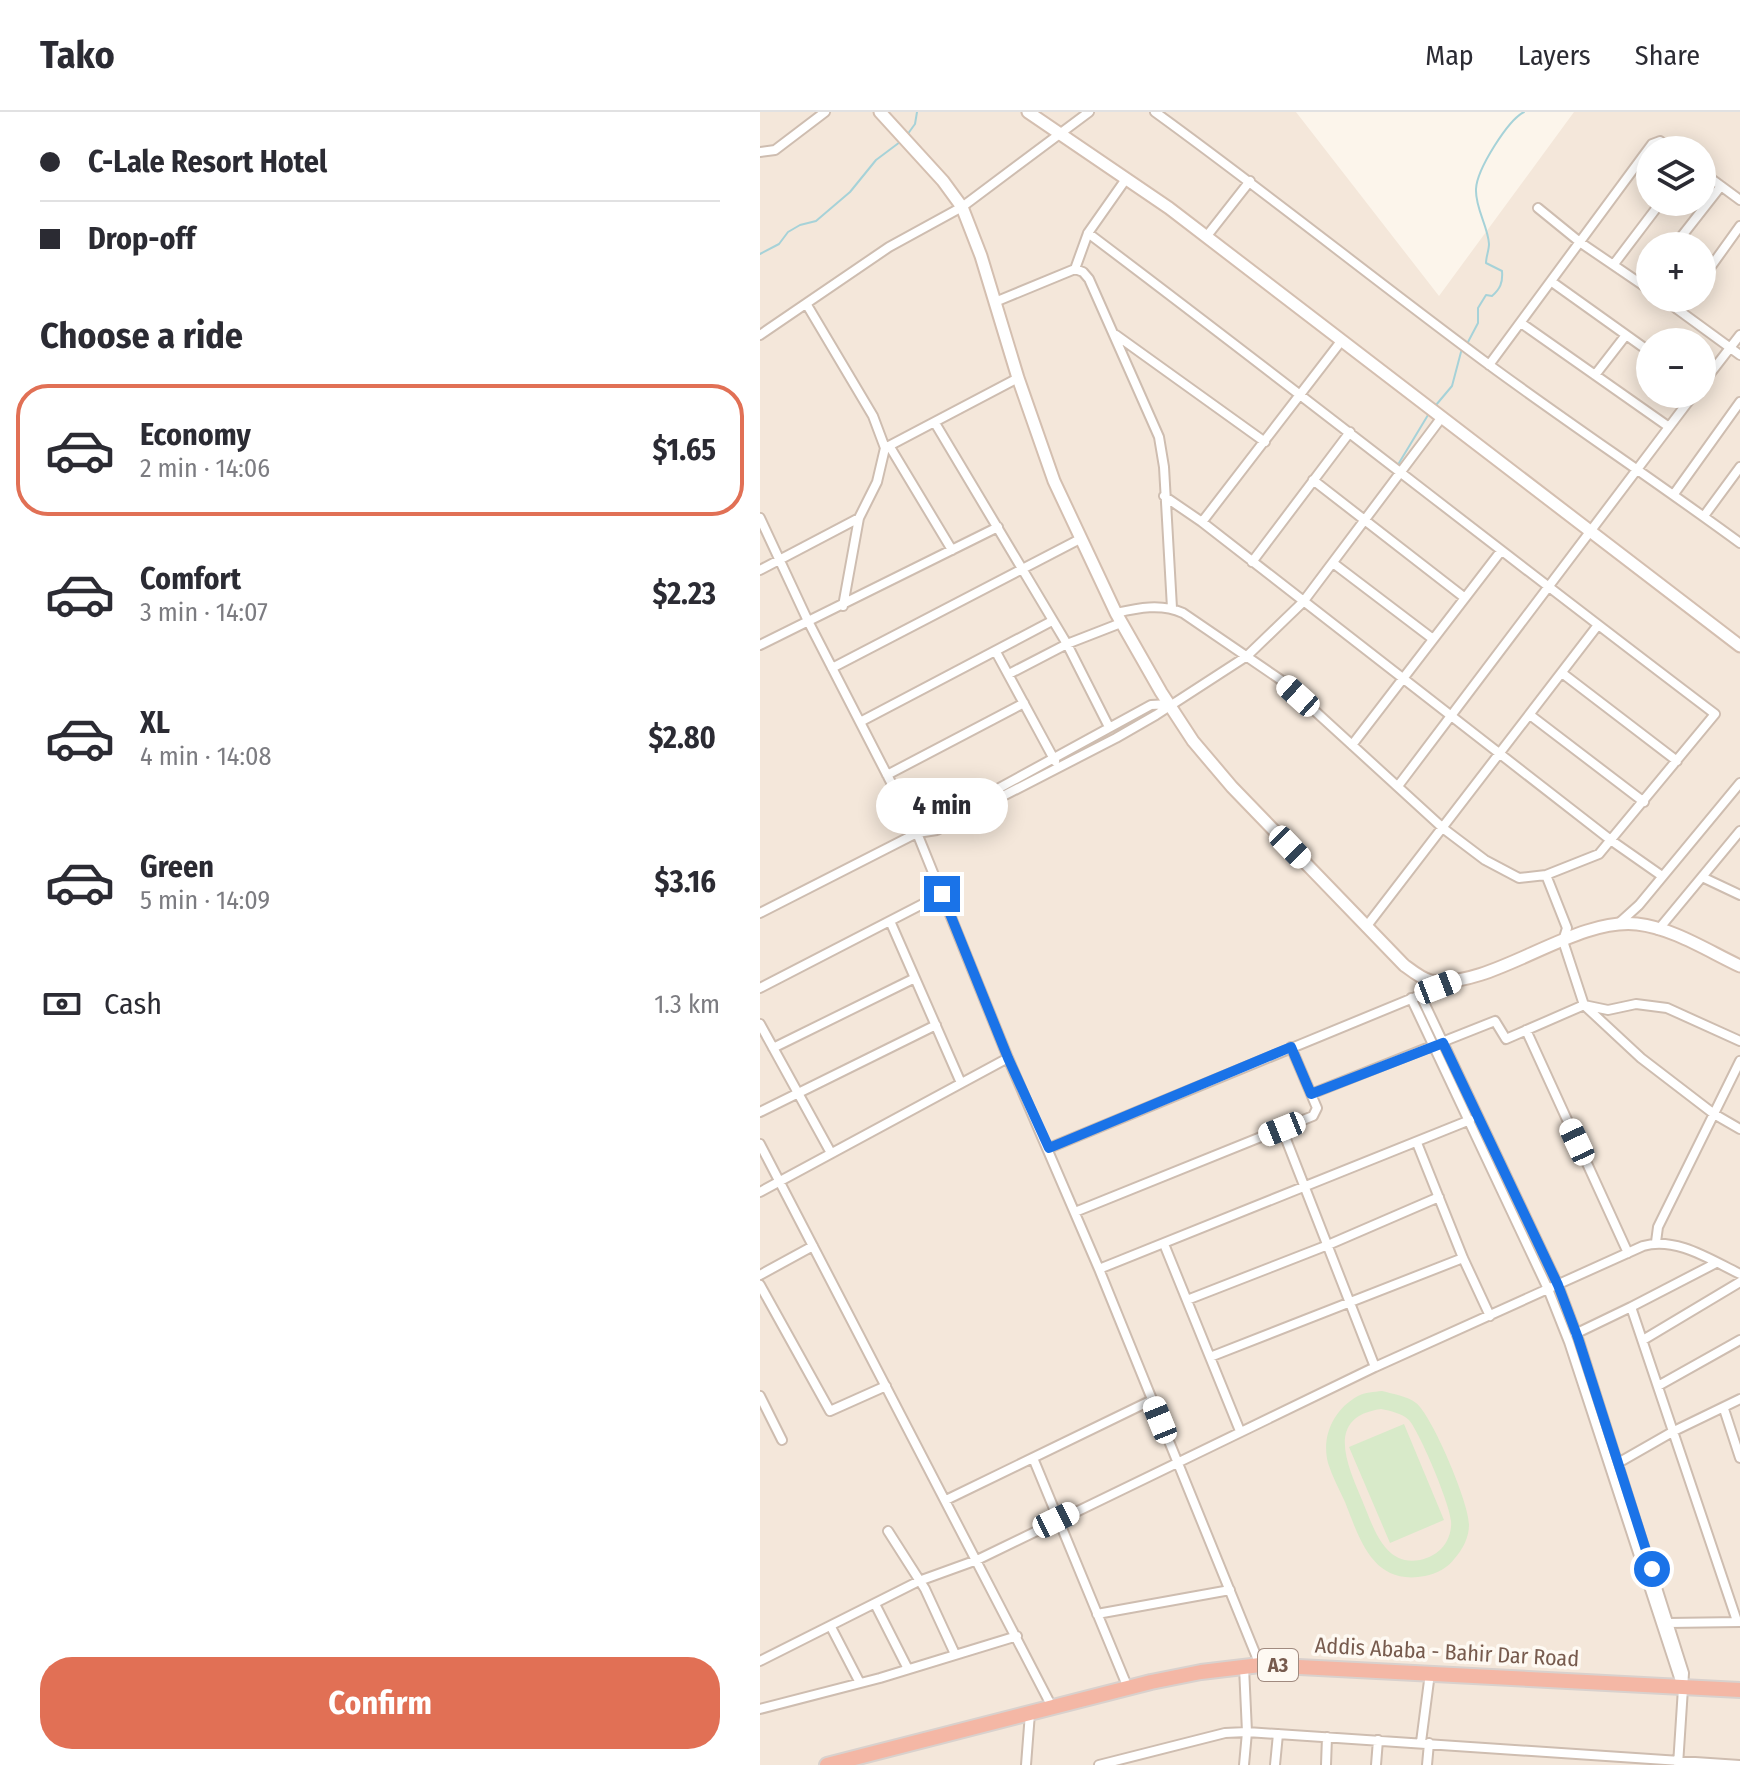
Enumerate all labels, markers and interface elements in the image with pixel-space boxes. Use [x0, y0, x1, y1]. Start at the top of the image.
text: Tako [40, 32, 115, 78]
text: Map [1425, 39, 1474, 72]
text: Layers [1518, 39, 1591, 72]
text: Share [1635, 39, 1700, 72]
map controls [1636, 136, 1716, 408]
button: layers [1636, 136, 1716, 216]
text: C-Lale Resort Hotel [88, 144, 327, 180]
text: Drop-off [88, 221, 195, 257]
button: + [1636, 232, 1716, 312]
text: Choose a ride [40, 314, 243, 358]
button: − [1636, 328, 1716, 408]
icon: car [44, 414, 116, 486]
text: Economy [140, 417, 251, 453]
text: $1.65 [653, 432, 716, 468]
text: 2 min · 14:06 [140, 453, 270, 484]
icon: car [44, 558, 116, 630]
text: Comfort [140, 561, 241, 597]
text: $2.23 [653, 576, 716, 612]
text: 3 min · 14:07 [140, 597, 268, 628]
car [1272, 671, 1324, 721]
icon: car [44, 702, 116, 774]
text: XL [140, 705, 170, 741]
text: $2.80 [648, 720, 716, 756]
text: 4 min · 14:08 [140, 741, 271, 772]
callout: 4 min [876, 778, 1008, 834]
text: 4 min [913, 790, 971, 821]
car [1265, 821, 1315, 873]
icon: car [44, 846, 116, 918]
text: Green [140, 849, 214, 885]
text: $3.16 [655, 864, 716, 900]
route end [924, 876, 960, 912]
text: 5 min · 14:09 [140, 885, 270, 916]
car [1411, 967, 1465, 1007]
icon: cash [40, 982, 84, 1026]
text: Cash [104, 986, 162, 1022]
text: 1.3 km [654, 989, 720, 1020]
car [1255, 1109, 1309, 1149]
car [1556, 1115, 1598, 1169]
car [1140, 1393, 1180, 1447]
car [1029, 1499, 1083, 1541]
route start [1634, 1551, 1670, 1587]
street label: Addis Ababa - Bahir Dar Road [1314, 1632, 1580, 1672]
road number: A3 [1258, 1649, 1298, 1681]
button: Confirm [40, 1657, 720, 1749]

